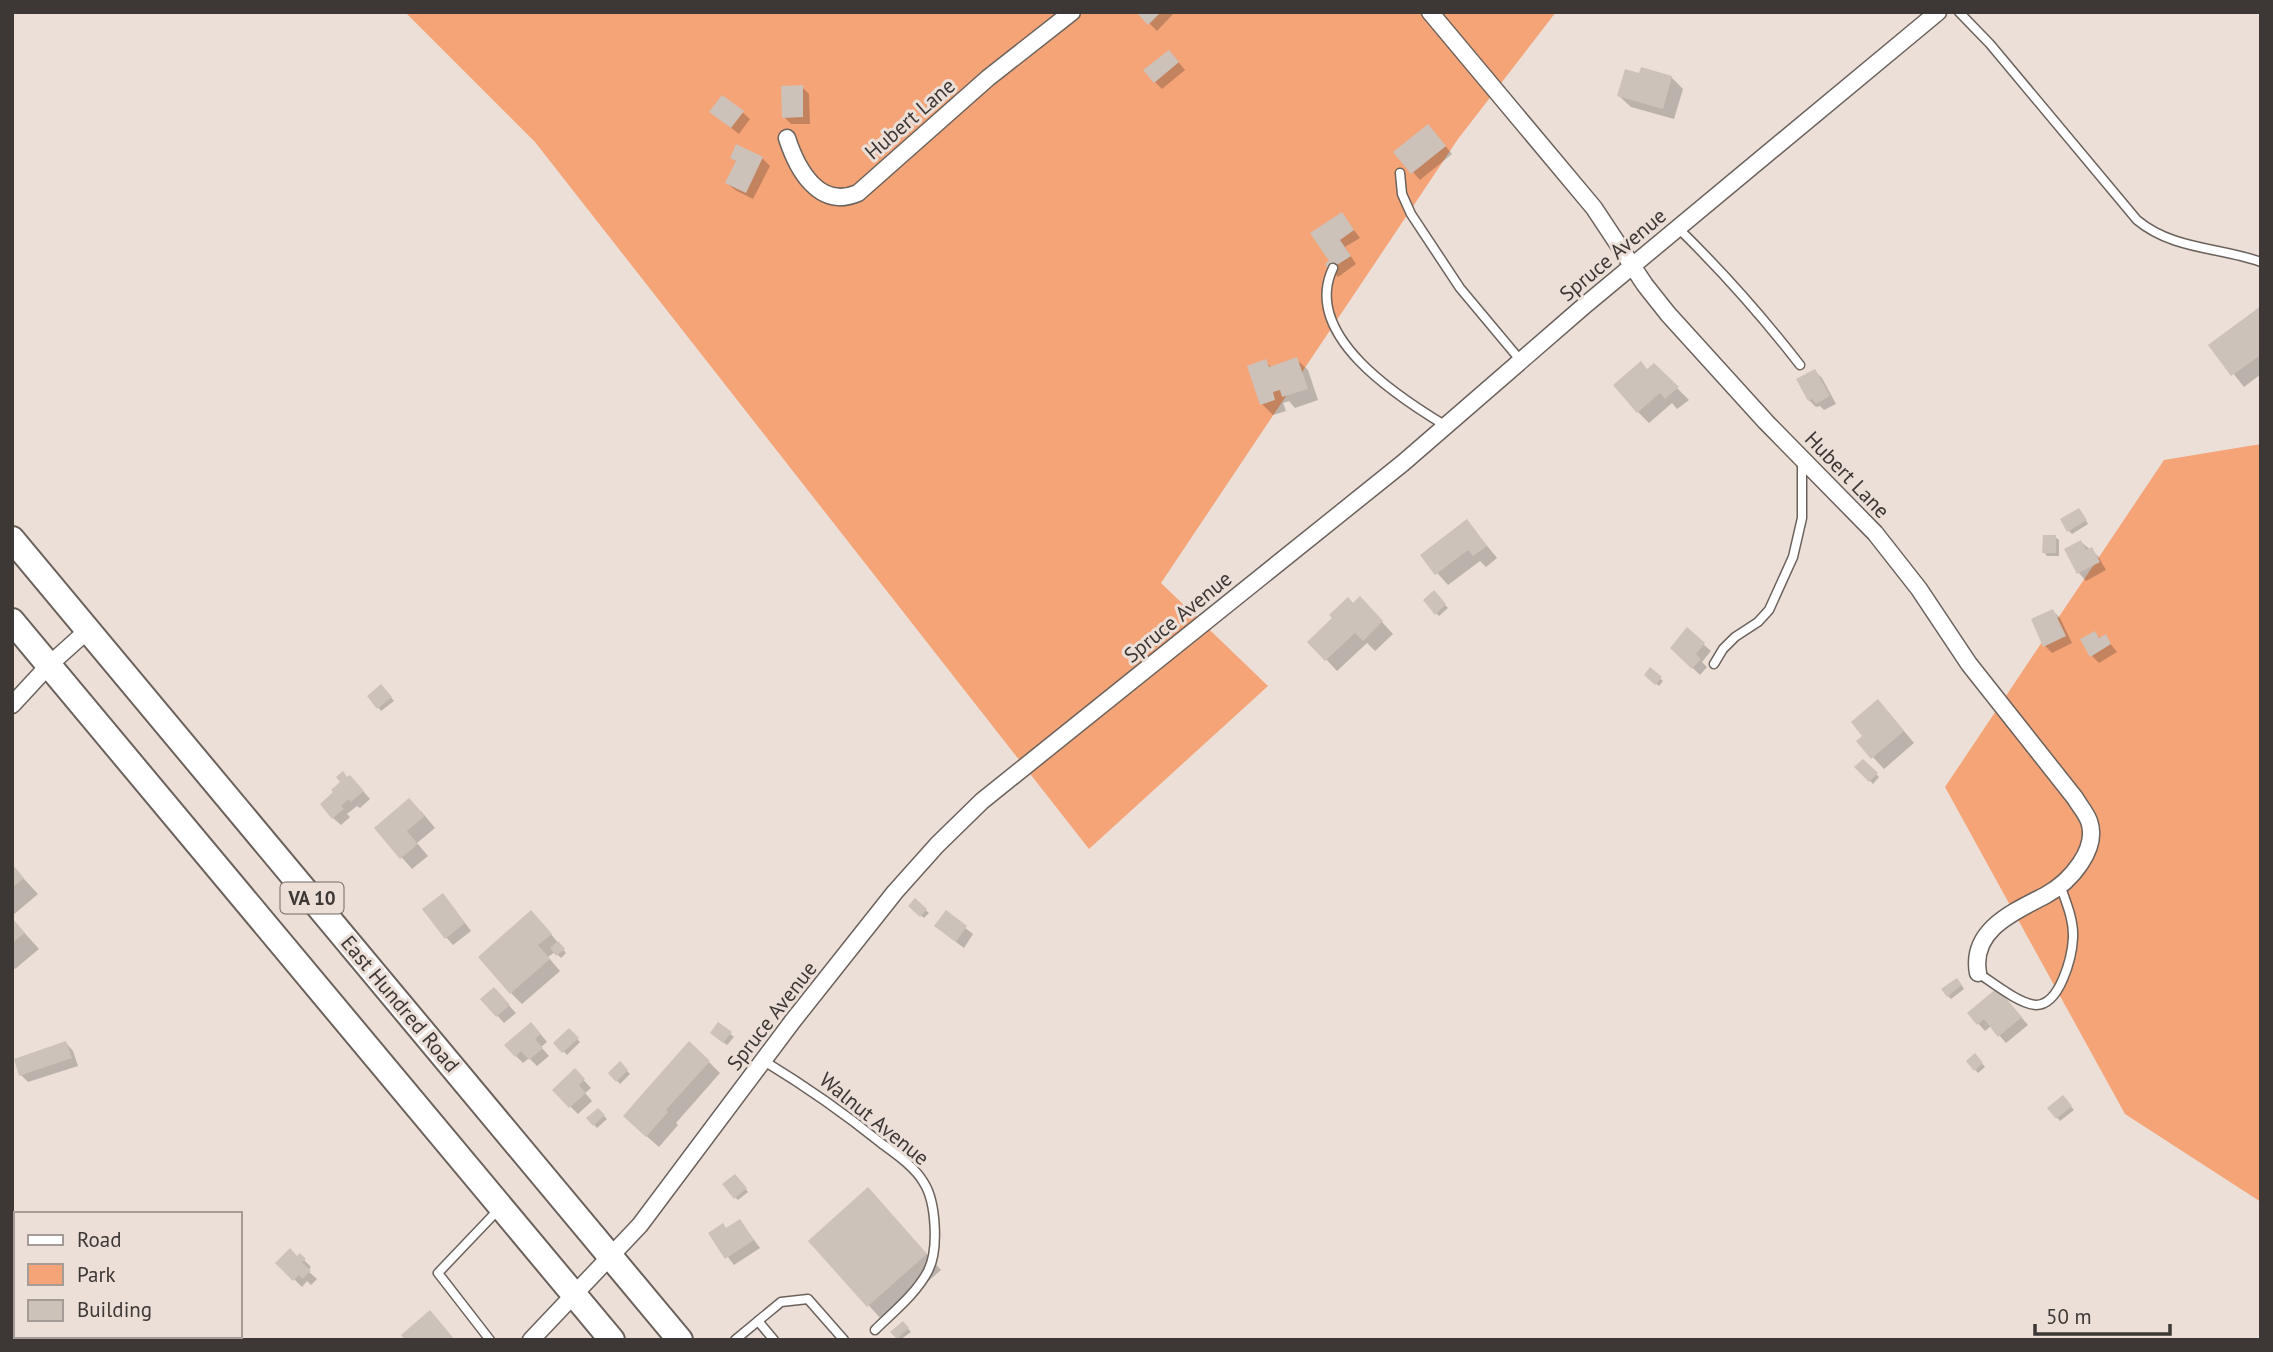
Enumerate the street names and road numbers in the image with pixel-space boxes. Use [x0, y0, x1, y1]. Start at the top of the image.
street label: Hubert Lane [859, 72, 960, 165]
street label: Spruce Avenue [1554, 202, 1672, 307]
street label: Hubert Lane [1799, 425, 1896, 524]
street label: Spruce Avenue [1118, 565, 1237, 668]
road number: VA 10 [280, 882, 344, 914]
street label: East Hundred Road [335, 930, 466, 1078]
street label: Spruce Avenue [721, 956, 823, 1076]
street label: Walnut Avenue [814, 1066, 935, 1171]

